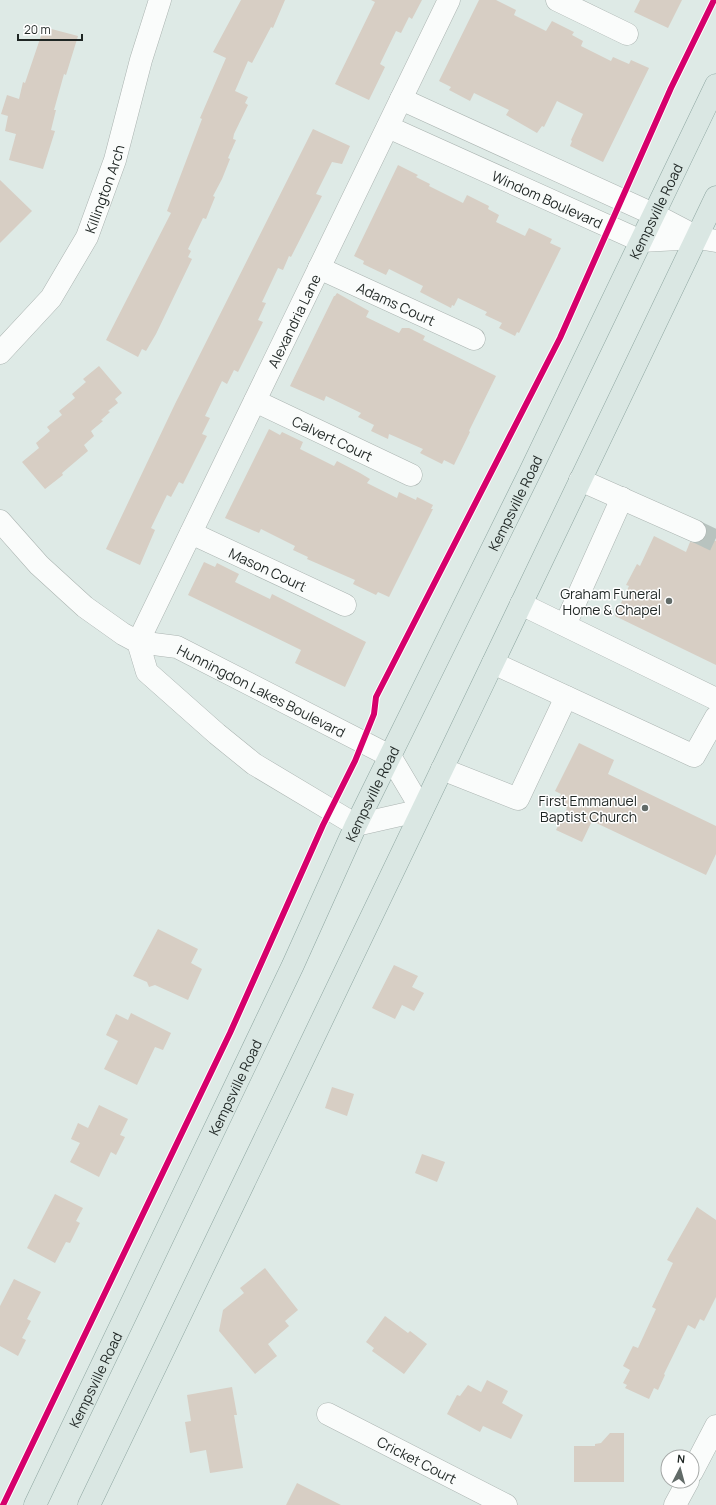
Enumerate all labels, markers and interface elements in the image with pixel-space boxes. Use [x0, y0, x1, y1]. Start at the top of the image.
scale bar [18, 16, 82, 42]
text: 20 m [24, 21, 51, 38]
street label: Killington Arch [80, 143, 128, 236]
street label: Kempsville Road [624, 160, 686, 262]
street label: Windom Boulevard [489, 166, 606, 232]
street label: Alexandria Lane [263, 271, 324, 371]
street label: Adams Court [354, 277, 439, 330]
street label: Calvert Court [289, 411, 376, 465]
street label: Kempsville Road [483, 452, 546, 554]
street label: Mason Court [226, 543, 310, 595]
place label: Graham Funeral Home & Chapel [560, 584, 661, 619]
marker: Graham Funeral Home & Chapel [664, 596, 674, 606]
street label: Hunningdon Lakes Boulevard [174, 639, 349, 741]
street label: Kempsville Road [340, 743, 403, 844]
place label: First Emmanuel Baptist Church [539, 791, 637, 826]
marker: First Emmanuel Baptist Church [640, 803, 650, 813]
street label: Kempsville Road [204, 1036, 266, 1138]
street label: Kempsville Road [64, 1329, 126, 1431]
street label: Cricket Court [374, 1431, 460, 1488]
north arrow [660, 1449, 700, 1489]
text: N [676, 1451, 686, 1466]

